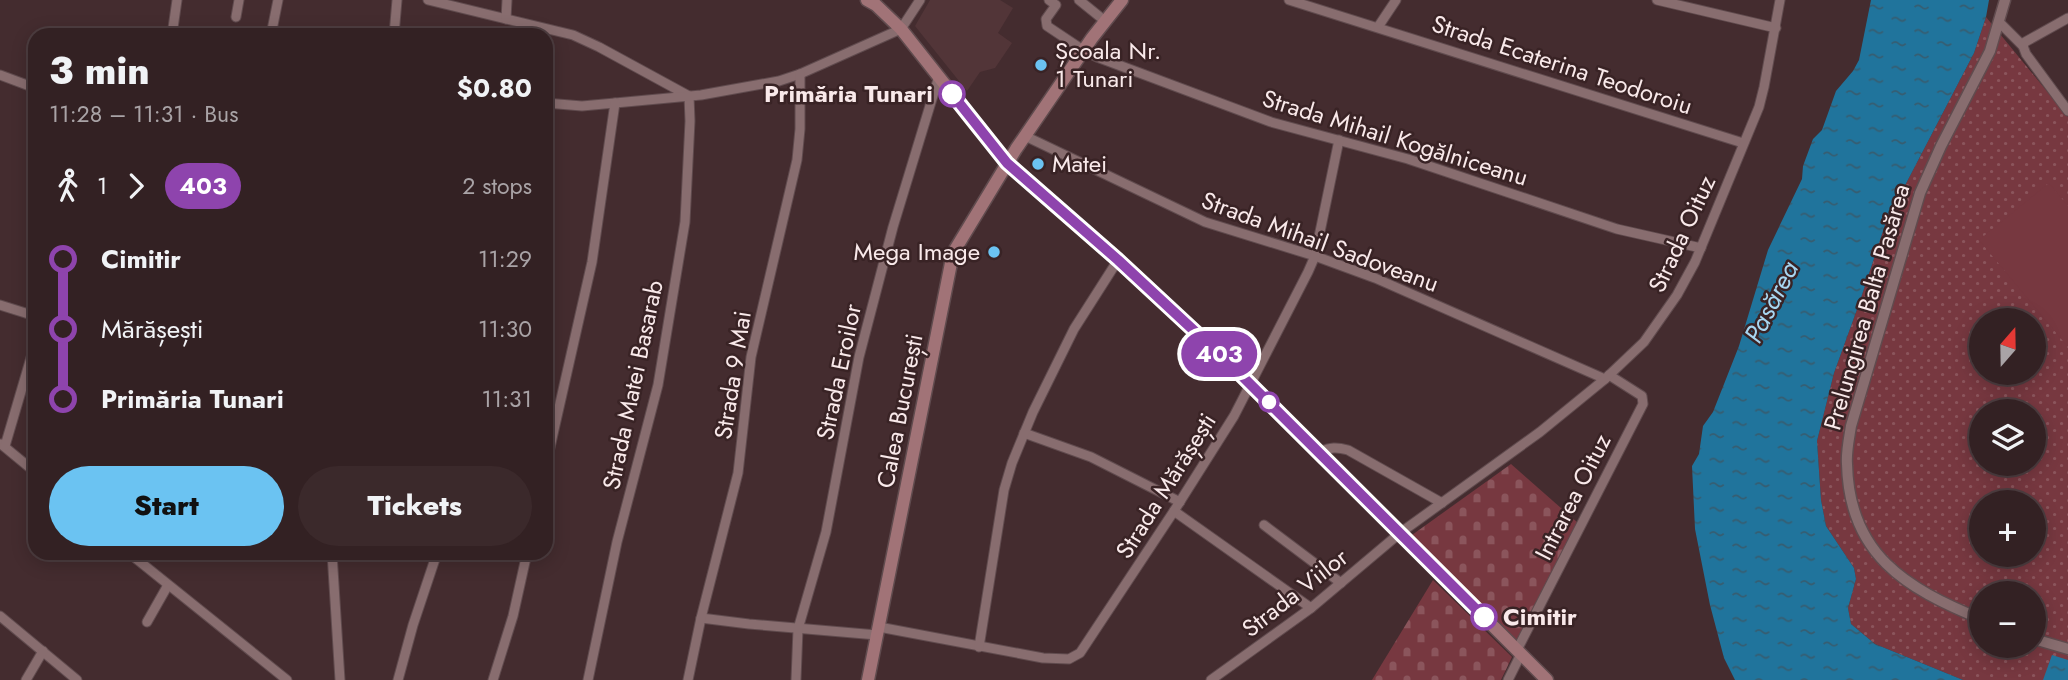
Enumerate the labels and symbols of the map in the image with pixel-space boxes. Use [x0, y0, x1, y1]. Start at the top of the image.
street label: Strada Ecaterina Teodoroiu [1427, 6, 1697, 123]
place label: Școala Nr. 1 Tunari [1055, 33, 1161, 96]
marker: Școala Nr. 1 Tunari [1033, 57, 1049, 73]
place label: Primăria Tunari [764, 76, 933, 111]
street label: Strada Mihail Kogălniceanu [1258, 80, 1532, 195]
marker: Primăria Tunari [939, 81, 965, 107]
place label: Matei [1052, 146, 1107, 181]
marker: Matei [1030, 156, 1046, 172]
street label: Strada Oituz [1639, 169, 1724, 298]
street label: Prelungirea Balta Pasărea [1815, 180, 1918, 434]
street label: Strada Mihail Sadoveanu [1197, 182, 1444, 301]
place label: Mega Image [854, 234, 980, 269]
marker: Mega Image [986, 244, 1002, 260]
water label: Pasărea [1734, 254, 1808, 350]
street label: Strada Matei Basarab [593, 277, 672, 493]
street label: Strada Eroilor [807, 300, 870, 443]
street label: Strada 9 Mai [705, 308, 760, 442]
north arrow [1969, 308, 2046, 385]
street label: Calea București [867, 331, 932, 491]
line badge: 403 [1179, 331, 1259, 377]
unlabelled marker [1259, 392, 1279, 412]
street label: Strada Mărășești [1107, 406, 1224, 565]
street label: Intrarea Oituz [1526, 428, 1619, 566]
street label: Strada Viilor [1234, 539, 1356, 645]
place label: Cimitir [1503, 599, 1577, 634]
marker: Cimitir [1471, 604, 1497, 630]

